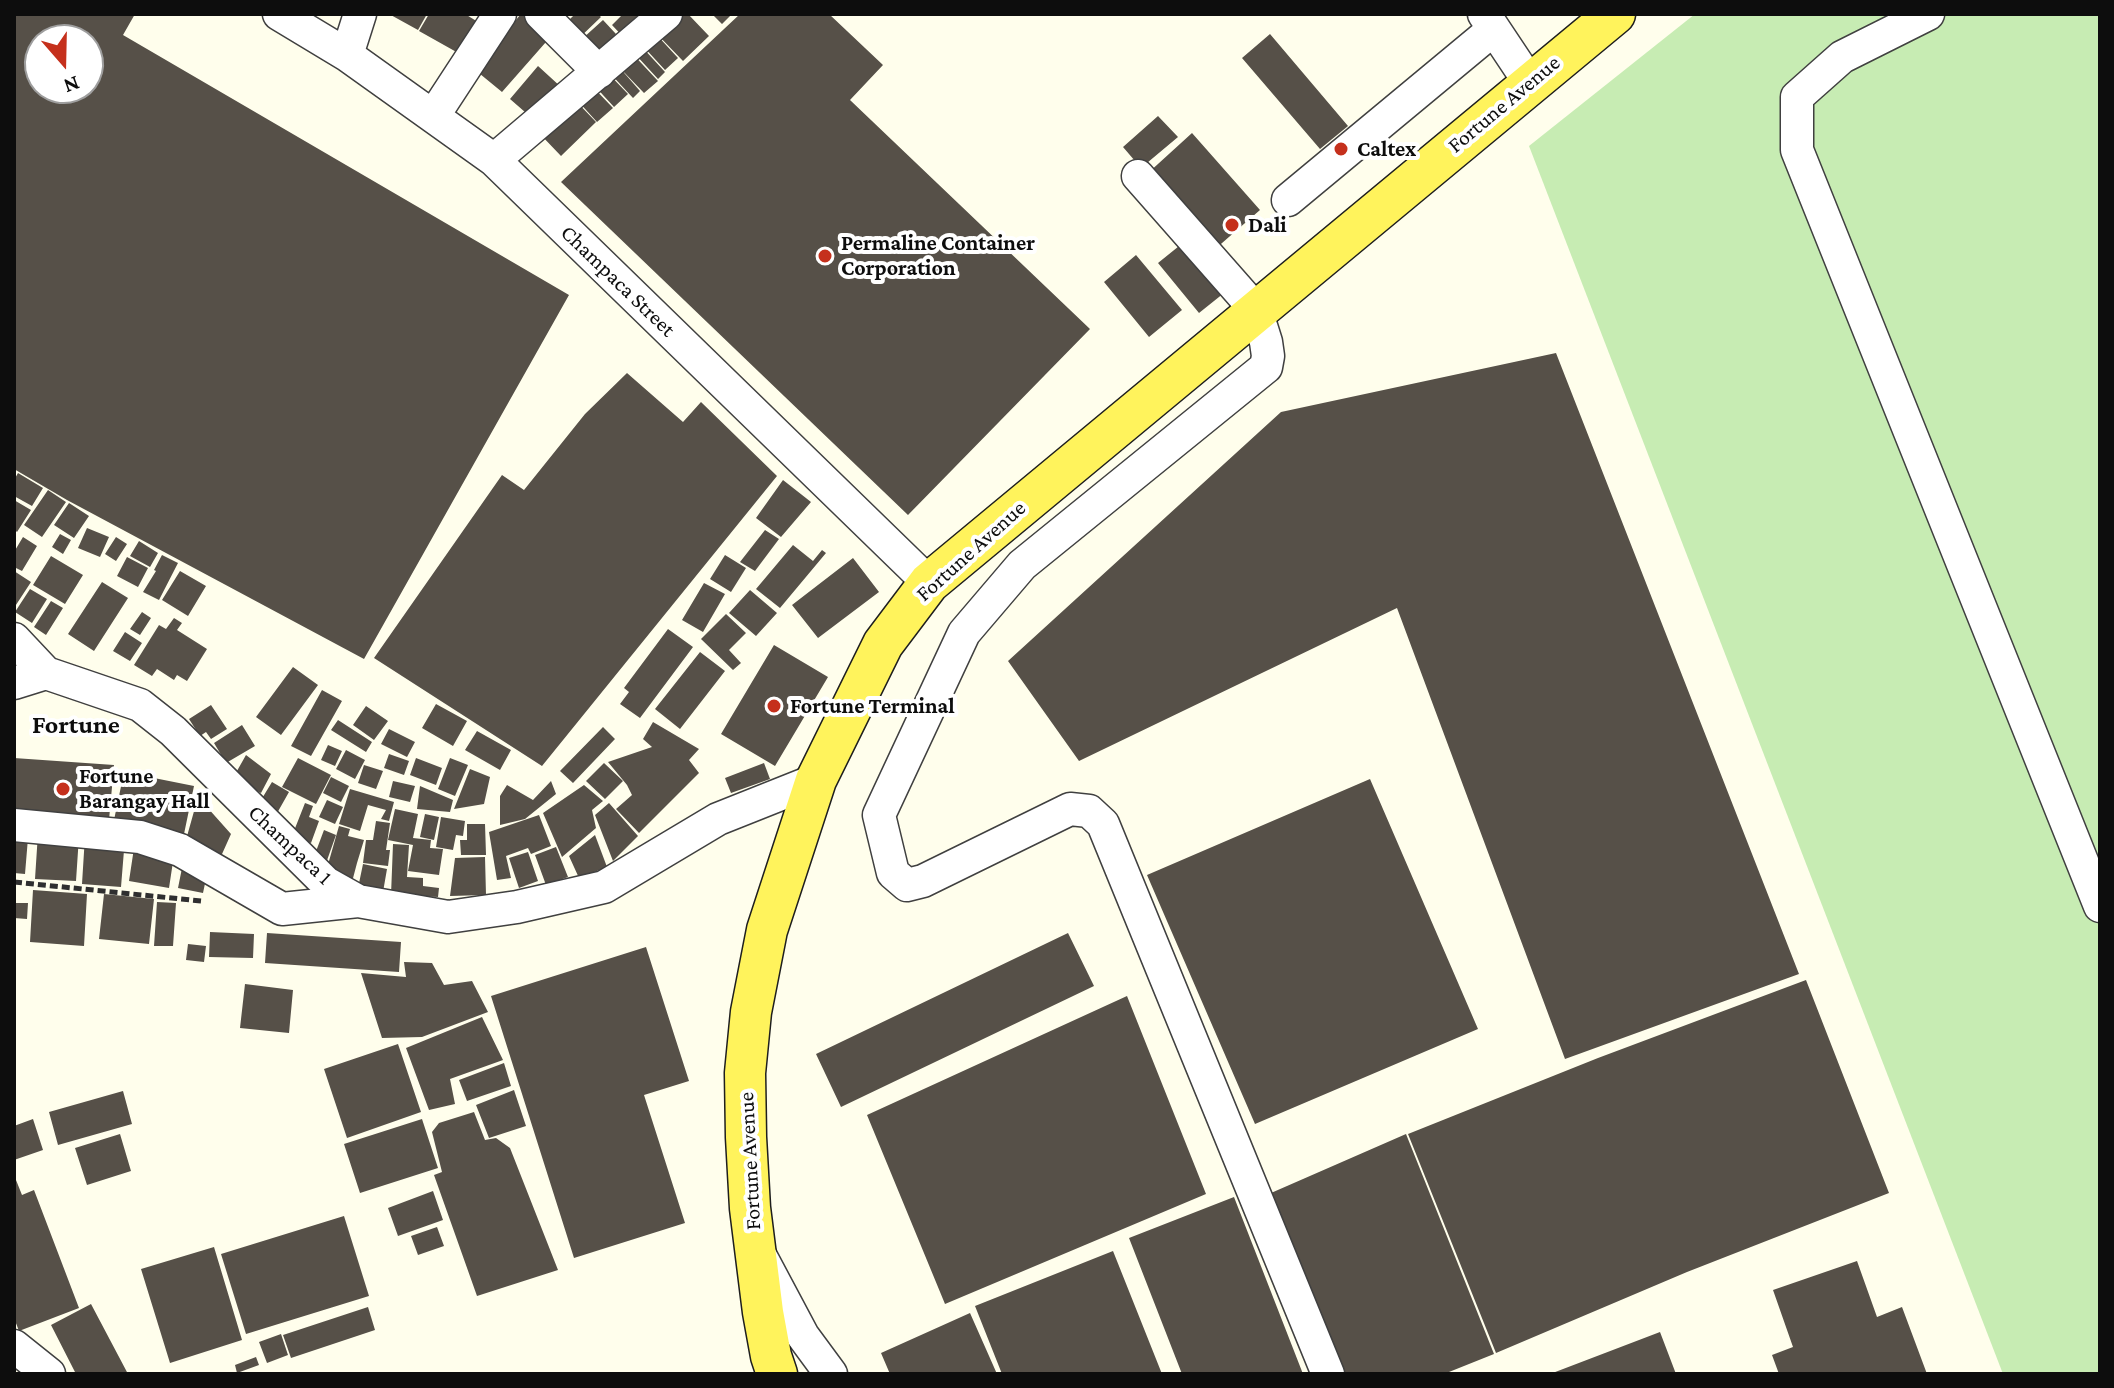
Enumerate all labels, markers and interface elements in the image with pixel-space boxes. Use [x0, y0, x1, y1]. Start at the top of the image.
north arrow [24, 24, 104, 104]
street label: Fortune Avenue [1442, 49, 1566, 159]
text: N [60, 71, 83, 99]
place label: Caltex [1357, 136, 1416, 162]
marker: Caltex [1332, 140, 1350, 158]
place label: Dali [1248, 212, 1287, 238]
marker: Dali [1223, 216, 1241, 234]
street label: Champaca Street [555, 220, 681, 342]
place label: Permaline Container Corporation [841, 230, 1035, 282]
marker: Permaline Container Corporation [816, 247, 834, 265]
street label: Fortune Avenue [911, 495, 1031, 607]
place label: Fortune Terminal [790, 693, 955, 719]
marker: Fortune Terminal [765, 697, 783, 715]
district label: Fortune [32, 709, 120, 741]
place label: Fortune Barangay Hall [79, 763, 210, 814]
marker: Fortune Barangay Hall [54, 780, 72, 798]
street label: Champaca 1 [243, 799, 337, 891]
street label: Fortune Avenue [733, 1091, 767, 1231]

